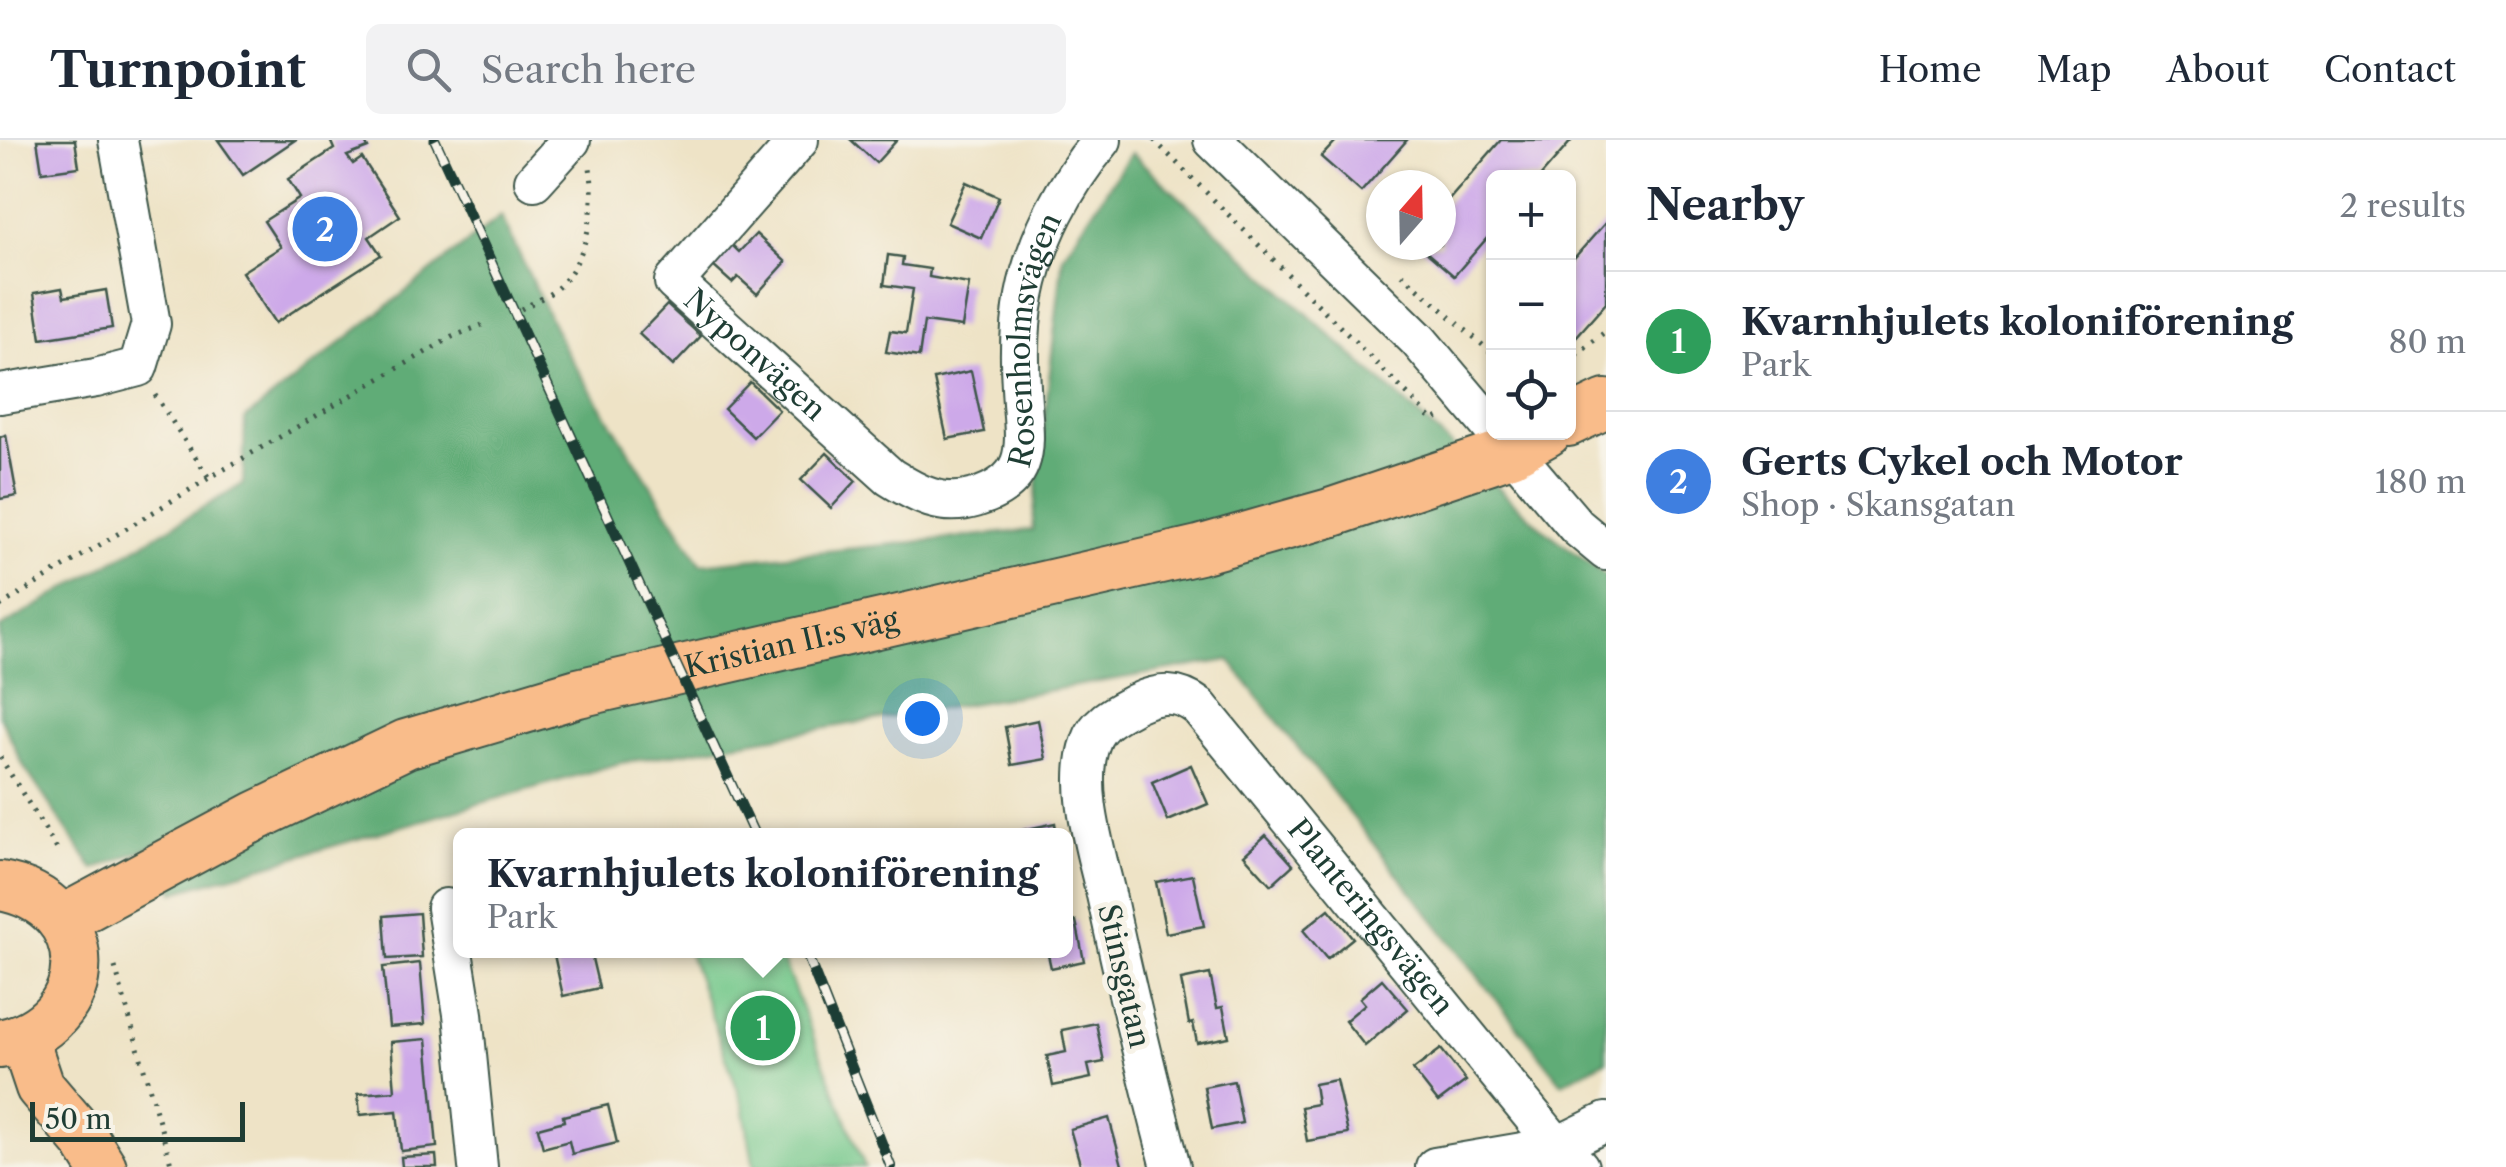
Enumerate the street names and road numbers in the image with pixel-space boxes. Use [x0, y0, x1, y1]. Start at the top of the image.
street label: Rosenholmsvägen [1001, 207, 1069, 471]
street label: Nyponvägen [677, 281, 834, 428]
street label: Kristian II:s väg [681, 601, 902, 686]
street label: Planteringsvägen [1280, 811, 1462, 1023]
street label: Stinsgatan [1090, 900, 1159, 1052]

